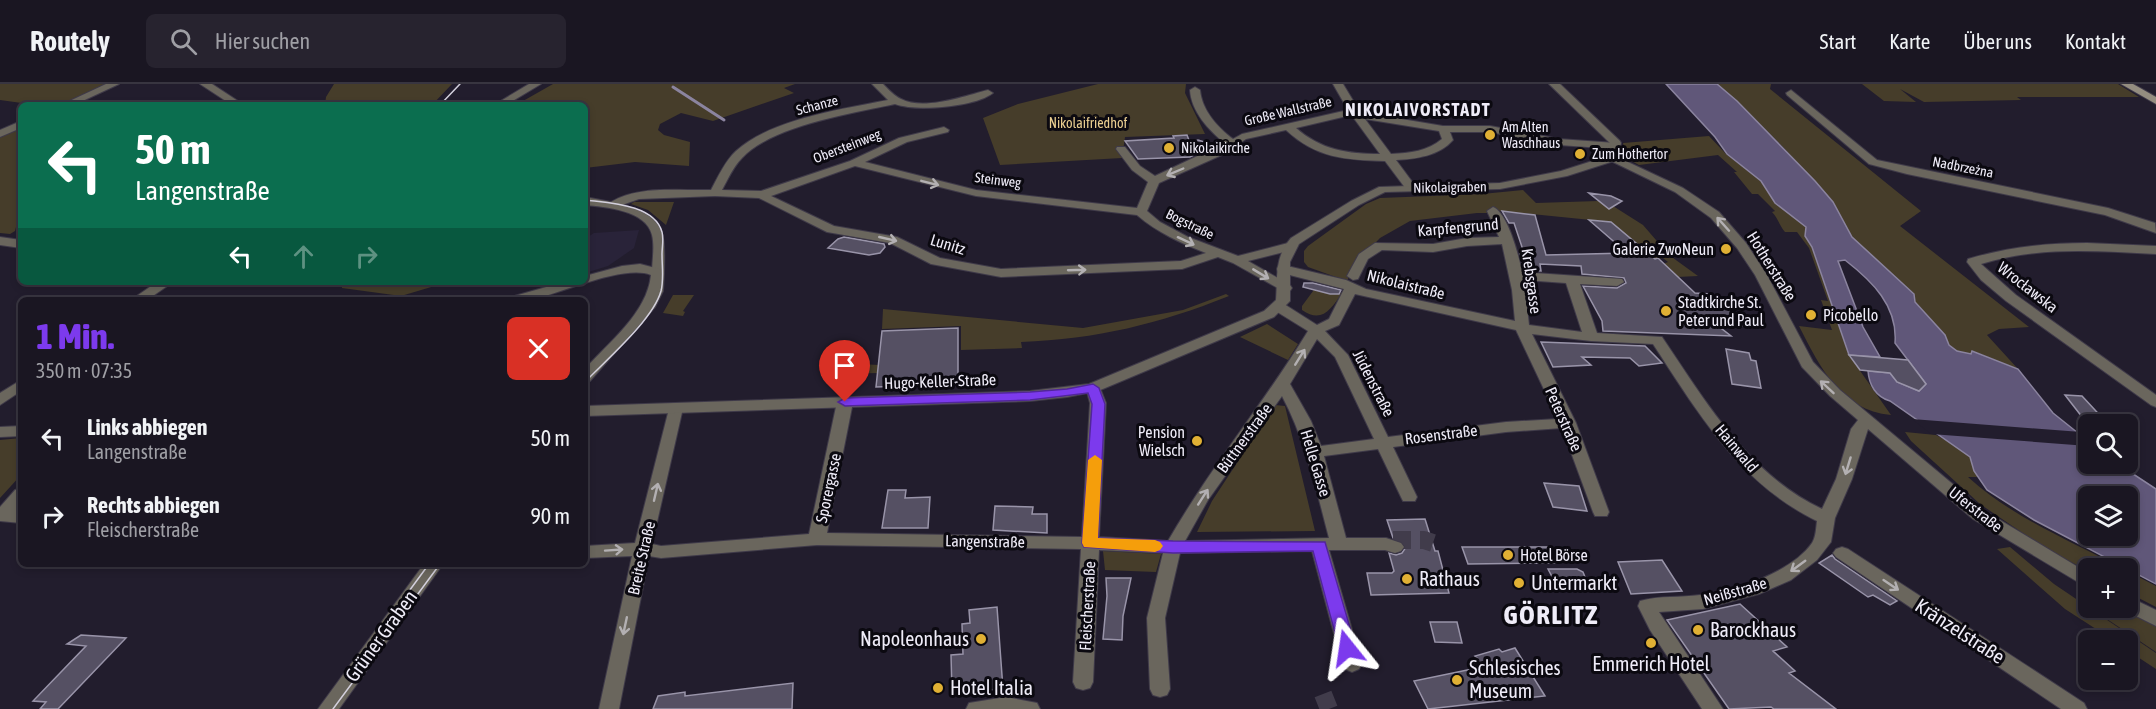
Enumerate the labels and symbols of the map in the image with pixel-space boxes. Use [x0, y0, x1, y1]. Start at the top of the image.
street label: Schanze [794, 92, 840, 118]
street label: Große Wallstraße [1243, 93, 1333, 129]
district label: NIKOLAIVORSTADT [1345, 99, 1491, 120]
park label: Nikolaifriedhof [1049, 115, 1128, 131]
place label: Am Alten Waschhaus [1502, 119, 1560, 151]
street label: Obersteinweg [811, 126, 883, 166]
marker: Am Alten Waschhaus [1483, 128, 1497, 142]
place label: Nikolaikirche [1181, 140, 1250, 156]
marker: Nikolaikirche [1162, 141, 1176, 155]
place label: Zum Hothertor [1592, 146, 1668, 162]
marker: Zum Hothertor [1573, 147, 1587, 161]
street label: Nadbrzeżna [1931, 153, 1995, 181]
one-way arrow [1166, 167, 1185, 178]
street label: Steinweg [974, 169, 1022, 191]
one-way arrow [921, 178, 940, 190]
street label: Nikolaigraben [1413, 178, 1487, 196]
street label: Bogstraße [1163, 206, 1217, 242]
street label: Karpfengrund [1417, 214, 1499, 241]
one-way arrow [1716, 217, 1730, 232]
street label: Hotherstraße [1744, 228, 1800, 304]
street label: Lunitz [928, 230, 968, 258]
one-way arrow [879, 234, 898, 246]
one-way arrow [1177, 236, 1195, 248]
place label: Galerie ZwoNeun [1613, 240, 1714, 258]
marker: Galerie ZwoNeun [1719, 242, 1733, 256]
street label: Krebsgasse [1518, 247, 1545, 315]
street label: Wrocławska [1994, 258, 2062, 316]
one-way arrow [1067, 265, 1087, 276]
street label: Nikolaistraße [1365, 266, 1447, 302]
one-way arrow [1252, 269, 1269, 281]
place label: Stadtkirche St. Peter und Paul [1678, 293, 1765, 329]
marker: Stadtkirche St. Peter und Paul [1659, 304, 1673, 318]
place label: Picobello [1823, 306, 1878, 324]
marker: Picobello [1804, 308, 1818, 322]
pin [819, 340, 870, 402]
street label: Jüdenstraße [1350, 347, 1398, 419]
one-way arrow [1294, 349, 1306, 366]
street label: Hugo-Keller-Straße [884, 370, 996, 393]
one-way arrow [1820, 380, 1835, 394]
street label: Peterstraße [1542, 384, 1586, 454]
street label: Büttnerstraße [1213, 400, 1275, 476]
street label: Rosenstraße [1404, 421, 1478, 447]
street label: Hainwald [1712, 421, 1762, 475]
place label: Pension Wielsch [1138, 423, 1185, 459]
street label: Helle Gasse [1297, 427, 1335, 499]
marker: Pension Wielsch [1190, 434, 1204, 448]
street label: Sporergasse [812, 452, 845, 525]
one-way arrow [1841, 456, 1853, 475]
one-way arrow [650, 482, 662, 501]
street label: Uferstraße [1946, 483, 2006, 535]
one-way arrow [1196, 488, 1209, 505]
street label: Breite Straße [624, 519, 658, 597]
street label: Langenstraße [945, 531, 1025, 552]
one-way arrow [603, 545, 623, 556]
place label: Hotel Börse [1520, 546, 1588, 564]
marker: Hotel Börse [1501, 548, 1515, 562]
one-way arrow [1791, 559, 1807, 572]
street label: Fleischerstraße [1076, 561, 1098, 651]
place label: Rathaus [1419, 567, 1480, 590]
place label: Untermarkt [1531, 571, 1617, 594]
marker: Rathaus [1400, 572, 1414, 586]
street label: Neißstraße [1701, 573, 1769, 609]
marker: Untermarkt [1512, 576, 1526, 590]
one-way arrow [1883, 579, 1899, 591]
street label: Grüner Graben [340, 586, 421, 686]
street label: Kränzelstraße [1911, 593, 2009, 668]
district label: GÖRLITZ [1503, 599, 1599, 630]
position arrow [1315, 616, 1379, 680]
one-way arrow [619, 617, 631, 636]
place label: Barockhaus [1710, 618, 1796, 641]
marker: Barockhaus [1691, 623, 1705, 637]
place label: Napoleonhaus [860, 627, 969, 650]
marker: Napoleonhaus [974, 632, 988, 646]
marker: Emmerich Hotel [1644, 636, 1658, 650]
place label: Emmerich Hotel [1592, 652, 1711, 675]
place label: Schlesisches Museum [1469, 656, 1561, 702]
marker: Schlesisches Museum [1450, 673, 1464, 687]
place label: Hotel Italia [950, 676, 1033, 699]
marker: Hotel Italia [931, 681, 945, 695]

